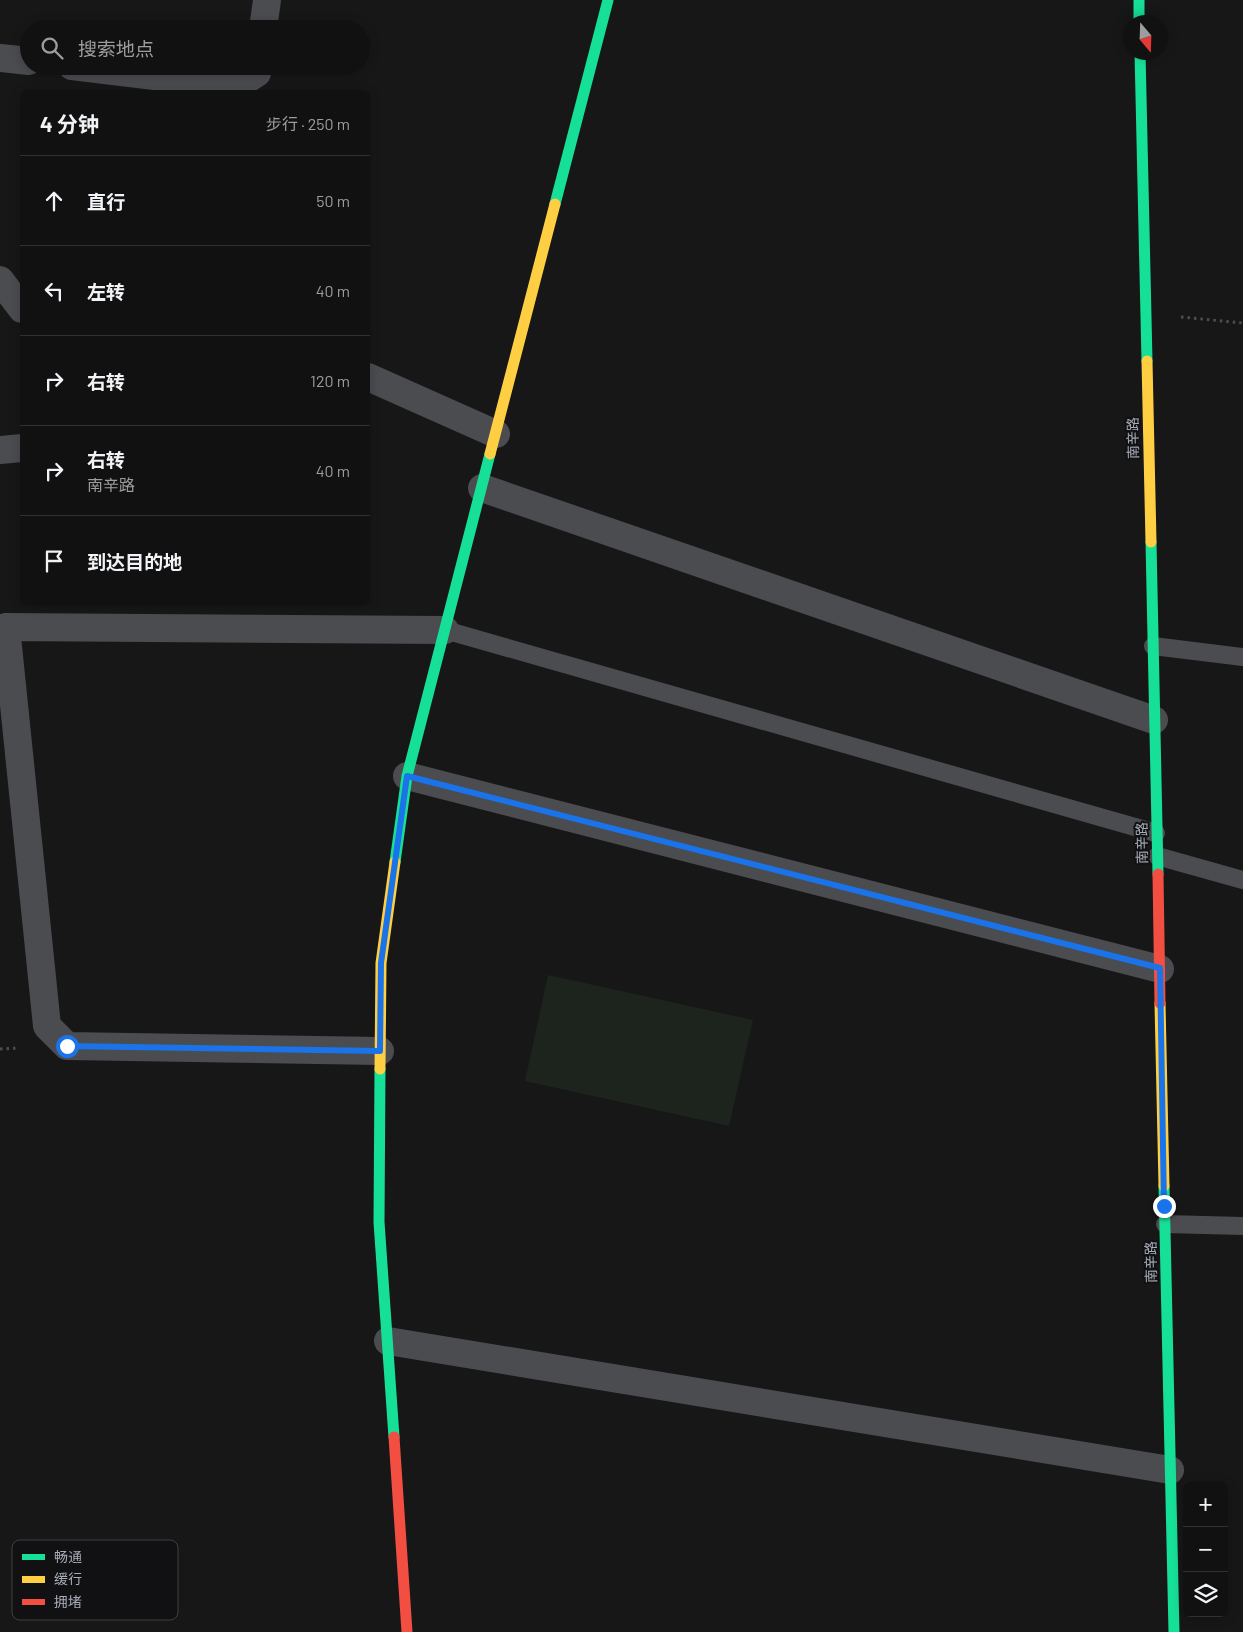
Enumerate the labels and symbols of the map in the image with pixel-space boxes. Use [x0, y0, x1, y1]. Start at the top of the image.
north arrow [1123, 15, 1168, 60]
street label: 南辛路 [1124, 417, 1141, 459]
street label: 南辛路 [1133, 822, 1150, 864]
route start [56, 1035, 79, 1058]
route end [1153, 1195, 1176, 1218]
street label: 南辛路 [1142, 1241, 1159, 1283]
legend [12, 1540, 178, 1620]
text: 畅通 [54, 1548, 82, 1565]
text: 缓行 [54, 1570, 82, 1587]
text: 拥堵 [54, 1593, 82, 1610]

